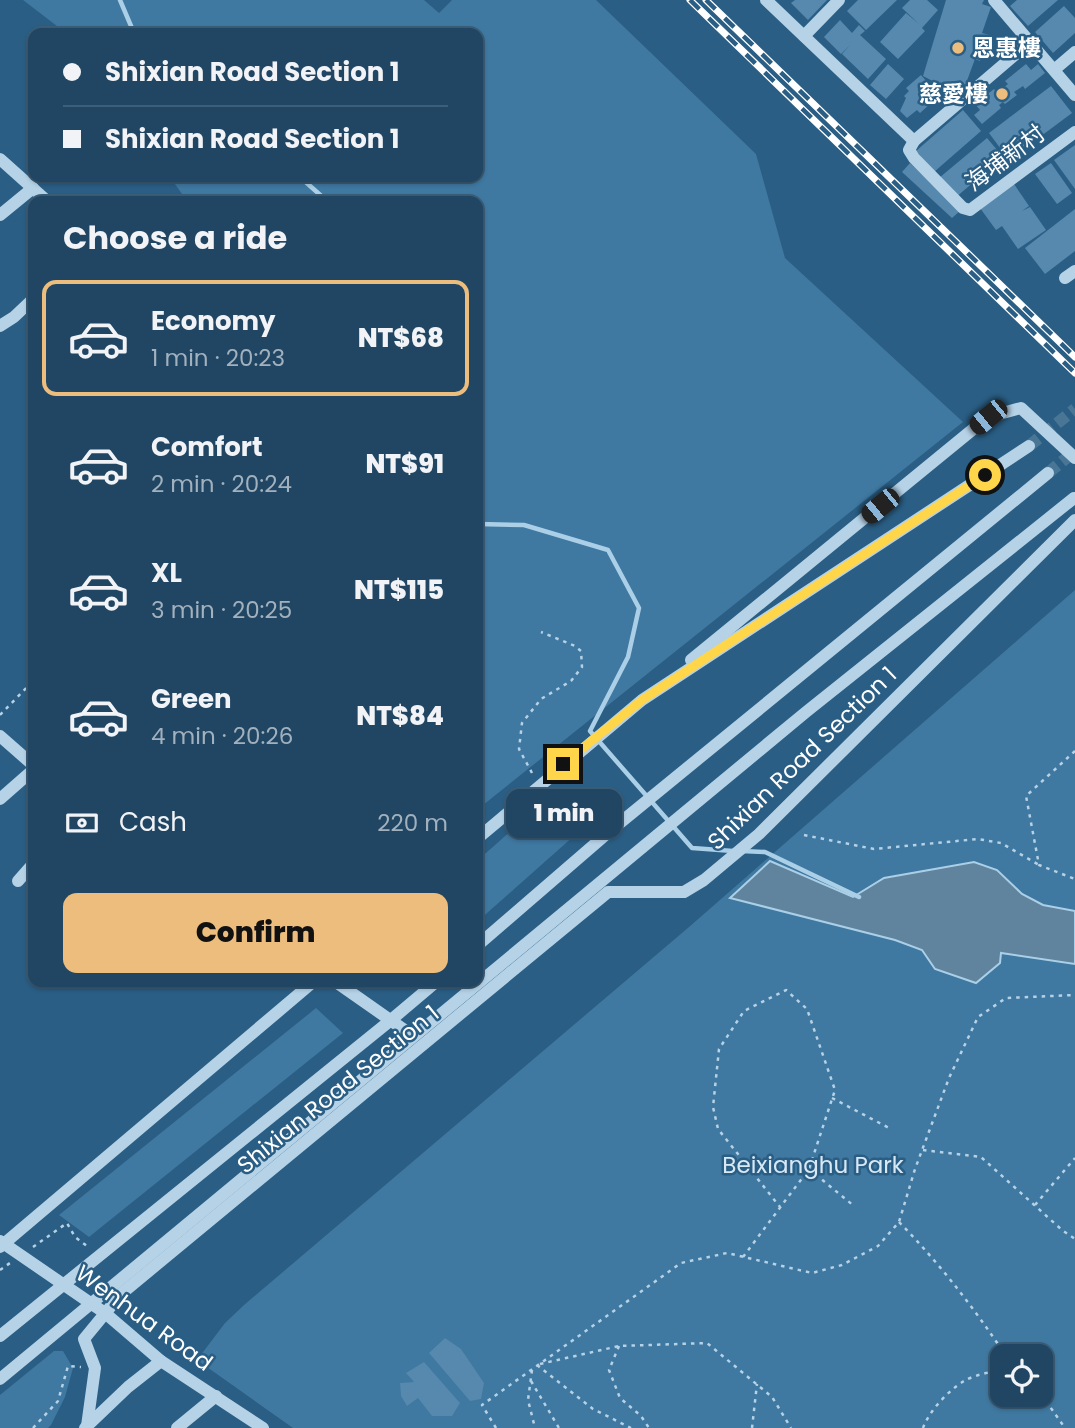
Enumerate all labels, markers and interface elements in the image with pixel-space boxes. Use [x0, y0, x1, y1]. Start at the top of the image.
place label: 恩惠樓 [972, 32, 1041, 64]
marker: 恩惠樓 [950, 40, 966, 56]
text: Shixian Road Section 1 [105, 54, 400, 90]
place label: 慈愛樓 [919, 78, 988, 110]
marker: 慈愛樓 [994, 86, 1010, 102]
street label: 海埔新村 [959, 118, 1051, 198]
text: Shixian Road Section 1 [105, 121, 400, 157]
text: Choose a ride [63, 215, 287, 260]
text: Economy [151, 303, 275, 339]
icon: car [67, 307, 130, 370]
text: NT$68 [358, 320, 444, 356]
text: 1 min · 20:23 [151, 342, 285, 374]
car [966, 396, 1011, 438]
text: Comfort [151, 429, 263, 465]
icon: car [67, 433, 130, 496]
text: NT$91 [365, 446, 444, 482]
route start [969, 459, 1001, 491]
text: 2 min · 20:24 [151, 468, 292, 500]
car [858, 485, 903, 527]
text: XL [151, 555, 182, 591]
icon: car [67, 559, 130, 622]
text: NT$115 [354, 572, 444, 608]
text: 3 min · 20:25 [151, 594, 292, 626]
street label: Shixian Road Section 1 [700, 659, 904, 857]
text: Green [151, 681, 232, 717]
icon: car [67, 685, 130, 748]
text: NT$84 [356, 698, 444, 734]
text: 4 min · 20:26 [151, 720, 293, 752]
route end [547, 748, 579, 780]
callout: 1 min [505, 788, 621, 838]
text: 1 min [534, 797, 594, 829]
icon: cash [63, 804, 101, 842]
text: Cash [119, 804, 187, 840]
text: 220 m [377, 807, 448, 839]
button: Confirm [63, 893, 448, 973]
street label: Shixian Road Section 1 [230, 997, 446, 1181]
park label: Beixianghu Park [722, 1149, 904, 1181]
street label: Wenhua Road [69, 1257, 219, 1379]
map controls [990, 1344, 1053, 1407]
button: locate [990, 1344, 1053, 1407]

